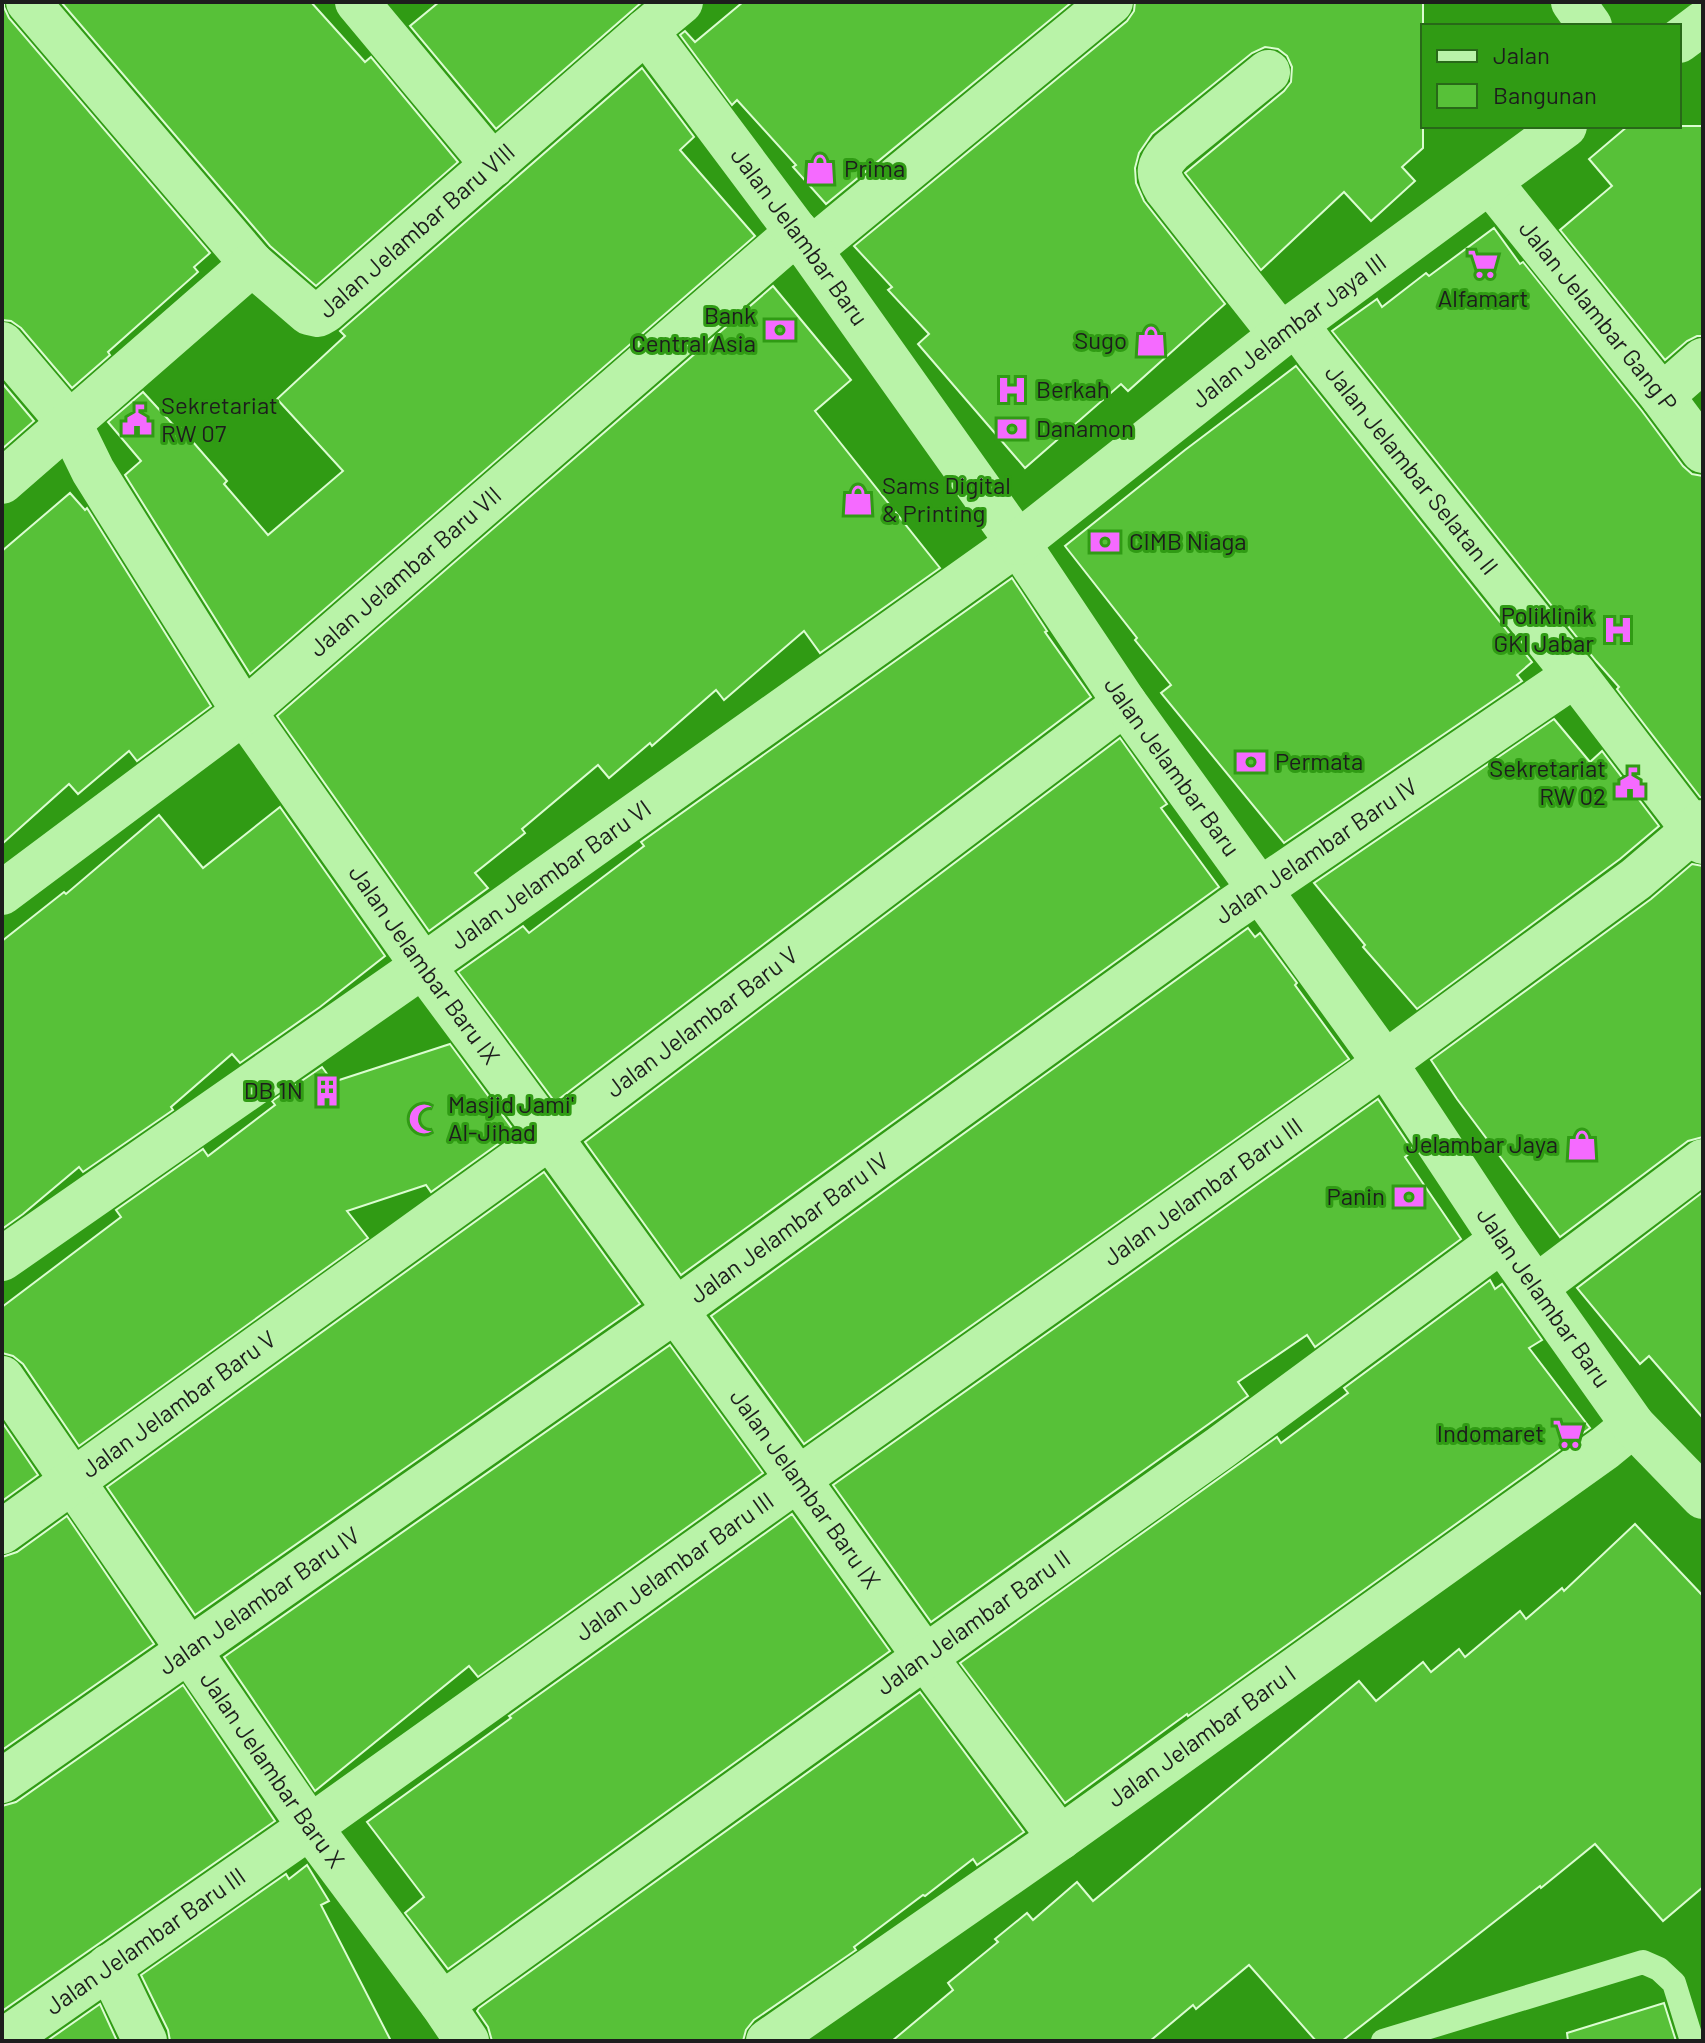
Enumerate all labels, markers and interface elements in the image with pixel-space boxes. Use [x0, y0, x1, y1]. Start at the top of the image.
legend [1421, 24, 1681, 128]
text: Jalan [1493, 40, 1550, 69]
text: Bangunan [1493, 80, 1597, 109]
street label: Jalan Jelambar Baru VIII [312, 136, 520, 323]
street label: Jalan Jelambar Baru [725, 141, 875, 331]
shop icon: Prima [803, 152, 837, 186]
place label: Prima [844, 153, 905, 182]
street label: Jalan Jelambar Gang P [1514, 214, 1684, 416]
street label: Jalan Jelambar Jaya III [1185, 247, 1391, 413]
supermarket icon: Alfamart [1466, 247, 1500, 281]
place label: Alfamart [1438, 283, 1528, 312]
place label: Bank Central Asia [631, 300, 756, 357]
bank icon: Bank Central Asia [763, 313, 797, 347]
shop icon: Sugo [1134, 324, 1168, 358]
place label: Sugo [1074, 325, 1127, 354]
street label: Jalan Jelambar Selatan II [1320, 358, 1505, 580]
hospital icon: Berkah [995, 373, 1029, 407]
place label: Berkah [1036, 374, 1110, 403]
place label: Sekretariat RW 07 [161, 390, 278, 447]
public building icon: Sekretariat RW 07 [120, 403, 154, 437]
bank icon: Danamon [995, 412, 1029, 446]
place label: Danamon [1036, 413, 1134, 442]
place label: Sams Digital & Printing [882, 470, 1011, 527]
street label: Jalan Jelambar Baru VII [302, 479, 507, 662]
shop icon: Sams Digital & Printing [841, 483, 875, 517]
bank icon: CIMB Niaga [1088, 525, 1122, 559]
place label: CIMB Niaga [1129, 526, 1247, 555]
place label: Poliklinik GKI Jabar [1493, 600, 1594, 657]
hospital icon: Poliklinik GKI Jabar [1601, 613, 1635, 647]
street label: Jalan Jelambar Baru [1099, 671, 1247, 861]
bank icon: Permata [1234, 745, 1268, 779]
place label: Permata [1275, 746, 1363, 775]
place label: Sekretariat RW 02 [1489, 753, 1606, 810]
public building icon: Sekretariat RW 02 [1613, 766, 1647, 800]
street label: Jalan Jelambar Baru IV [1208, 771, 1422, 929]
street label: Jalan Jelambar Baru VI [444, 793, 656, 955]
street label: Jalan Jelambar Baru IX [343, 859, 507, 1069]
street label: Jalan Jelambar Baru V [600, 939, 803, 1103]
building icon: DB 1N [310, 1074, 344, 1108]
place label: DB 1N [244, 1075, 303, 1104]
place label: Masjid Jami' Al-Jihad [448, 1089, 574, 1146]
mosque icon: Masjid Jami' Al-Jihad [407, 1102, 441, 1136]
street label: Jalan Jelambar Baru III [1097, 1111, 1307, 1271]
shop icon: Jelambar Jaya [1565, 1128, 1599, 1162]
place label: Jelambar Jaya [1406, 1129, 1558, 1158]
street label: Jalan Jelambar Baru IV [683, 1145, 894, 1309]
bank icon: Panin [1392, 1180, 1426, 1214]
place label: Panin [1327, 1181, 1385, 1210]
street label: Jalan Jelambar Baru [1471, 1201, 1618, 1393]
street label: Jalan Jelambar Baru V [75, 1324, 281, 1483]
street label: Jalan Jelambar Baru IX [724, 1383, 887, 1594]
supermarket icon: Indomaret [1551, 1417, 1585, 1451]
place label: Indomaret [1437, 1418, 1544, 1447]
street label: Jalan Jelambar Baru III [569, 1485, 779, 1646]
street label: Jalan Jelambar Baru IV [152, 1520, 365, 1680]
street label: Jalan Jelambar Baru II [870, 1543, 1075, 1700]
street label: Jalan Jelambar Baru I [1101, 1658, 1301, 1812]
street label: Jalan Jelambar Baru X [195, 1666, 351, 1873]
street label: Jalan Jelambar Baru III [39, 1861, 250, 2020]

